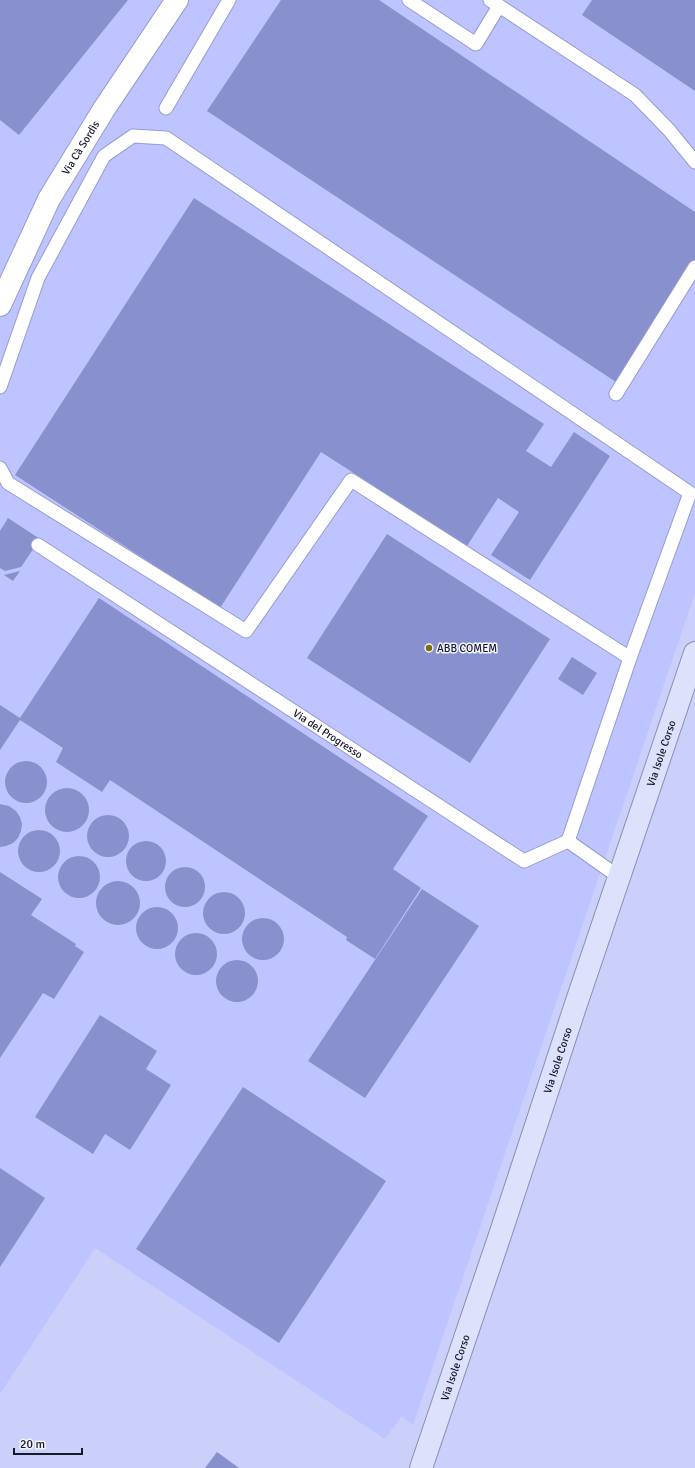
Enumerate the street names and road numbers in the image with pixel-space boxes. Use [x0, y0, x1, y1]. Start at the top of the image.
street label: Via Cà Sordìs [59, 118, 102, 177]
street label: Via del Progresso [291, 706, 366, 761]
street label: Via Isole Corso [644, 718, 678, 788]
street label: Via Isole Corso [541, 1025, 575, 1095]
street label: Via Isole Corso [438, 1333, 472, 1402]

